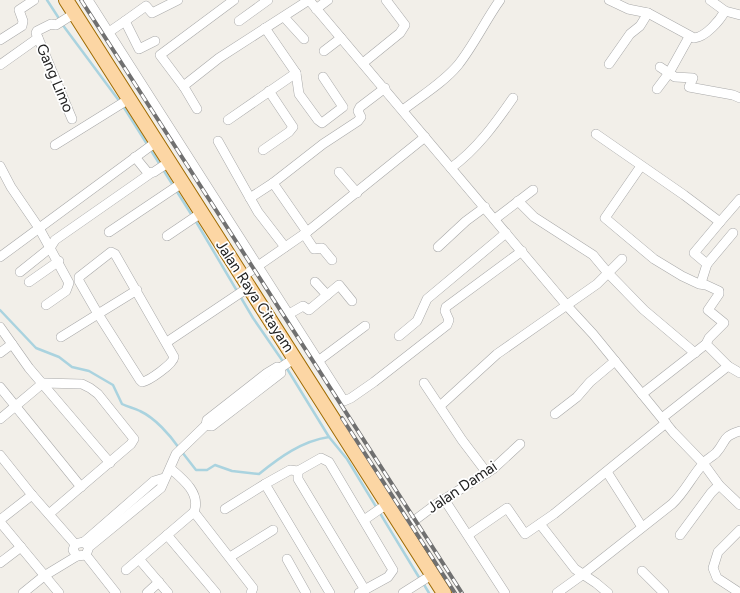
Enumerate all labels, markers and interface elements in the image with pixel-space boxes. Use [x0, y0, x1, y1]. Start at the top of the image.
street label: Gang Limo [33, 41, 78, 115]
street label: Jalan Raya Citayam [212, 237, 298, 355]
street label: Jalan Damai [424, 457, 500, 517]

